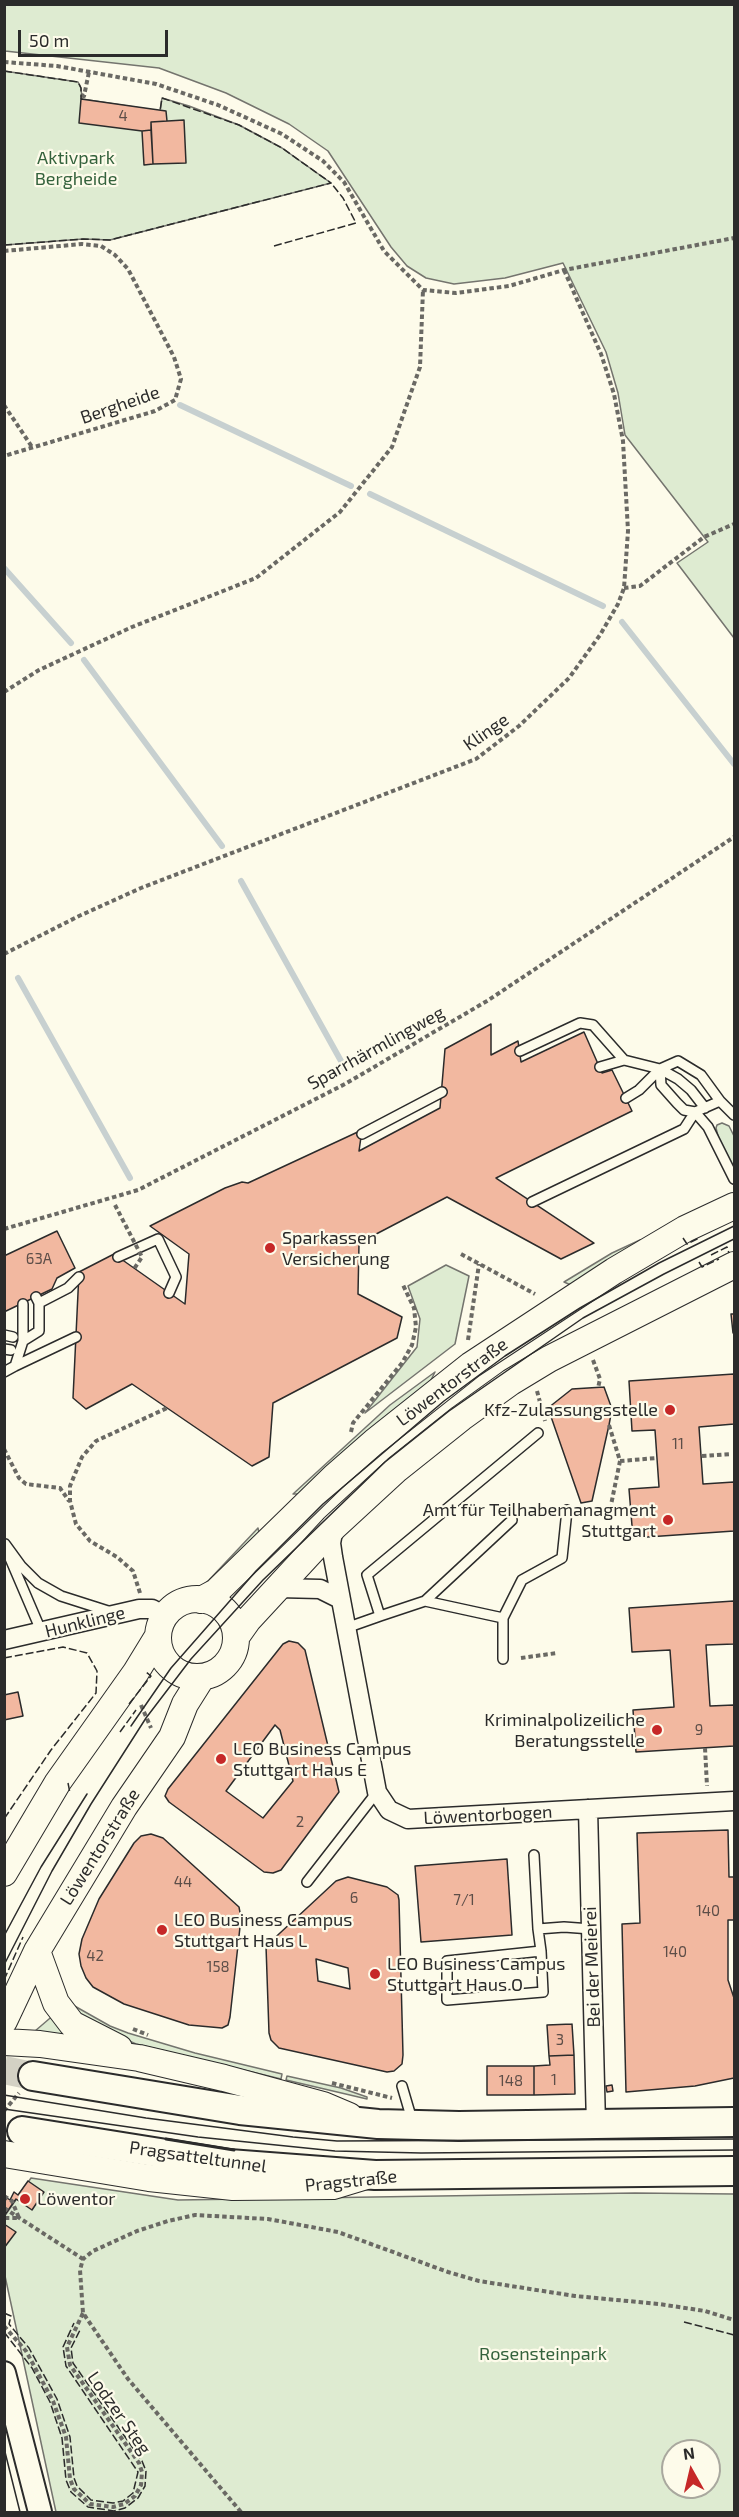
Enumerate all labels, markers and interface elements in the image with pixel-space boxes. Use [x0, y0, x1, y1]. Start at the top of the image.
scale bar [21, 18, 171, 56]
text: 50 m [29, 29, 69, 51]
house number: 4 [118, 107, 128, 125]
park label: Aktivpark Bergheide [35, 147, 117, 190]
street label: Bergheide [77, 381, 163, 429]
street label: Klinge [459, 709, 513, 755]
street label: Sparrhärmlingweg [304, 1001, 448, 1095]
place label: Sparkassen Versicherung [282, 1227, 390, 1270]
marker: Sparkassen Versicherung [263, 1241, 277, 1255]
house number: 63A [26, 1250, 52, 1268]
street label: Löwentorstraße [392, 1333, 512, 1431]
place label: Kfz-Zulassungsstelle [484, 1399, 658, 1421]
marker: Kfz-Zulassungsstelle [663, 1403, 677, 1417]
house number: 11 [672, 1435, 684, 1453]
place label: Amt für Teilhabemanagment Stuttgart [423, 1499, 656, 1541]
marker: Amt für Teilhabemanagment Stuttgart [661, 1513, 675, 1527]
street label: Hunklinge [43, 1602, 127, 1642]
place label: Kriminalpolizeiliche Beratungsstelle [484, 1709, 645, 1752]
house number: 9 [695, 1721, 703, 1739]
marker: Kriminalpolizeiliche Beratungsstelle [650, 1723, 664, 1737]
place label: LEO Business Campus Stuttgart Haus E [233, 1738, 411, 1780]
marker: LEO Business Campus Stuttgart Haus E [214, 1752, 228, 1766]
street label: Löwentorstraße [55, 1785, 145, 1909]
street label: Löwentorbogen [423, 1801, 553, 1829]
house number: 2 [296, 1813, 304, 1831]
house number: 44 [174, 1873, 192, 1891]
house number: 6 [350, 1889, 358, 1907]
house number: 7/1 [453, 1891, 475, 1909]
house number: 140 [696, 1902, 720, 1920]
street label: Bei der Meierei [579, 1906, 605, 2028]
place label: LEO Business Campus Stuttgart Haus L [174, 1909, 352, 1952]
marker: LEO Business Campus Stuttgart Haus L [155, 1923, 169, 1937]
house number: 140 [663, 1943, 687, 1961]
house number: 42 [86, 1947, 104, 1965]
place label: LEO Business Campus Stuttgart Haus O [387, 1953, 565, 1996]
house number: 158 [206, 1958, 230, 1976]
marker: LEO Business Campus Stuttgart Haus O [368, 1967, 382, 1981]
house number: 3 [556, 2031, 564, 2049]
house number: 1 [551, 2071, 557, 2089]
house number: 148 [499, 2072, 523, 2090]
street label: Pragsatteltunnel [128, 2137, 268, 2177]
street label: Pragstraße [304, 2165, 398, 2197]
place label: Löwentor [37, 2188, 116, 2210]
marker: Löwentor [18, 2192, 32, 2206]
park label: Rosensteinpark [479, 2343, 607, 2365]
street label: Lodzer Steg [83, 2367, 155, 2459]
north arrow [661, 2439, 721, 2499]
text: N [682, 2442, 696, 2463]

